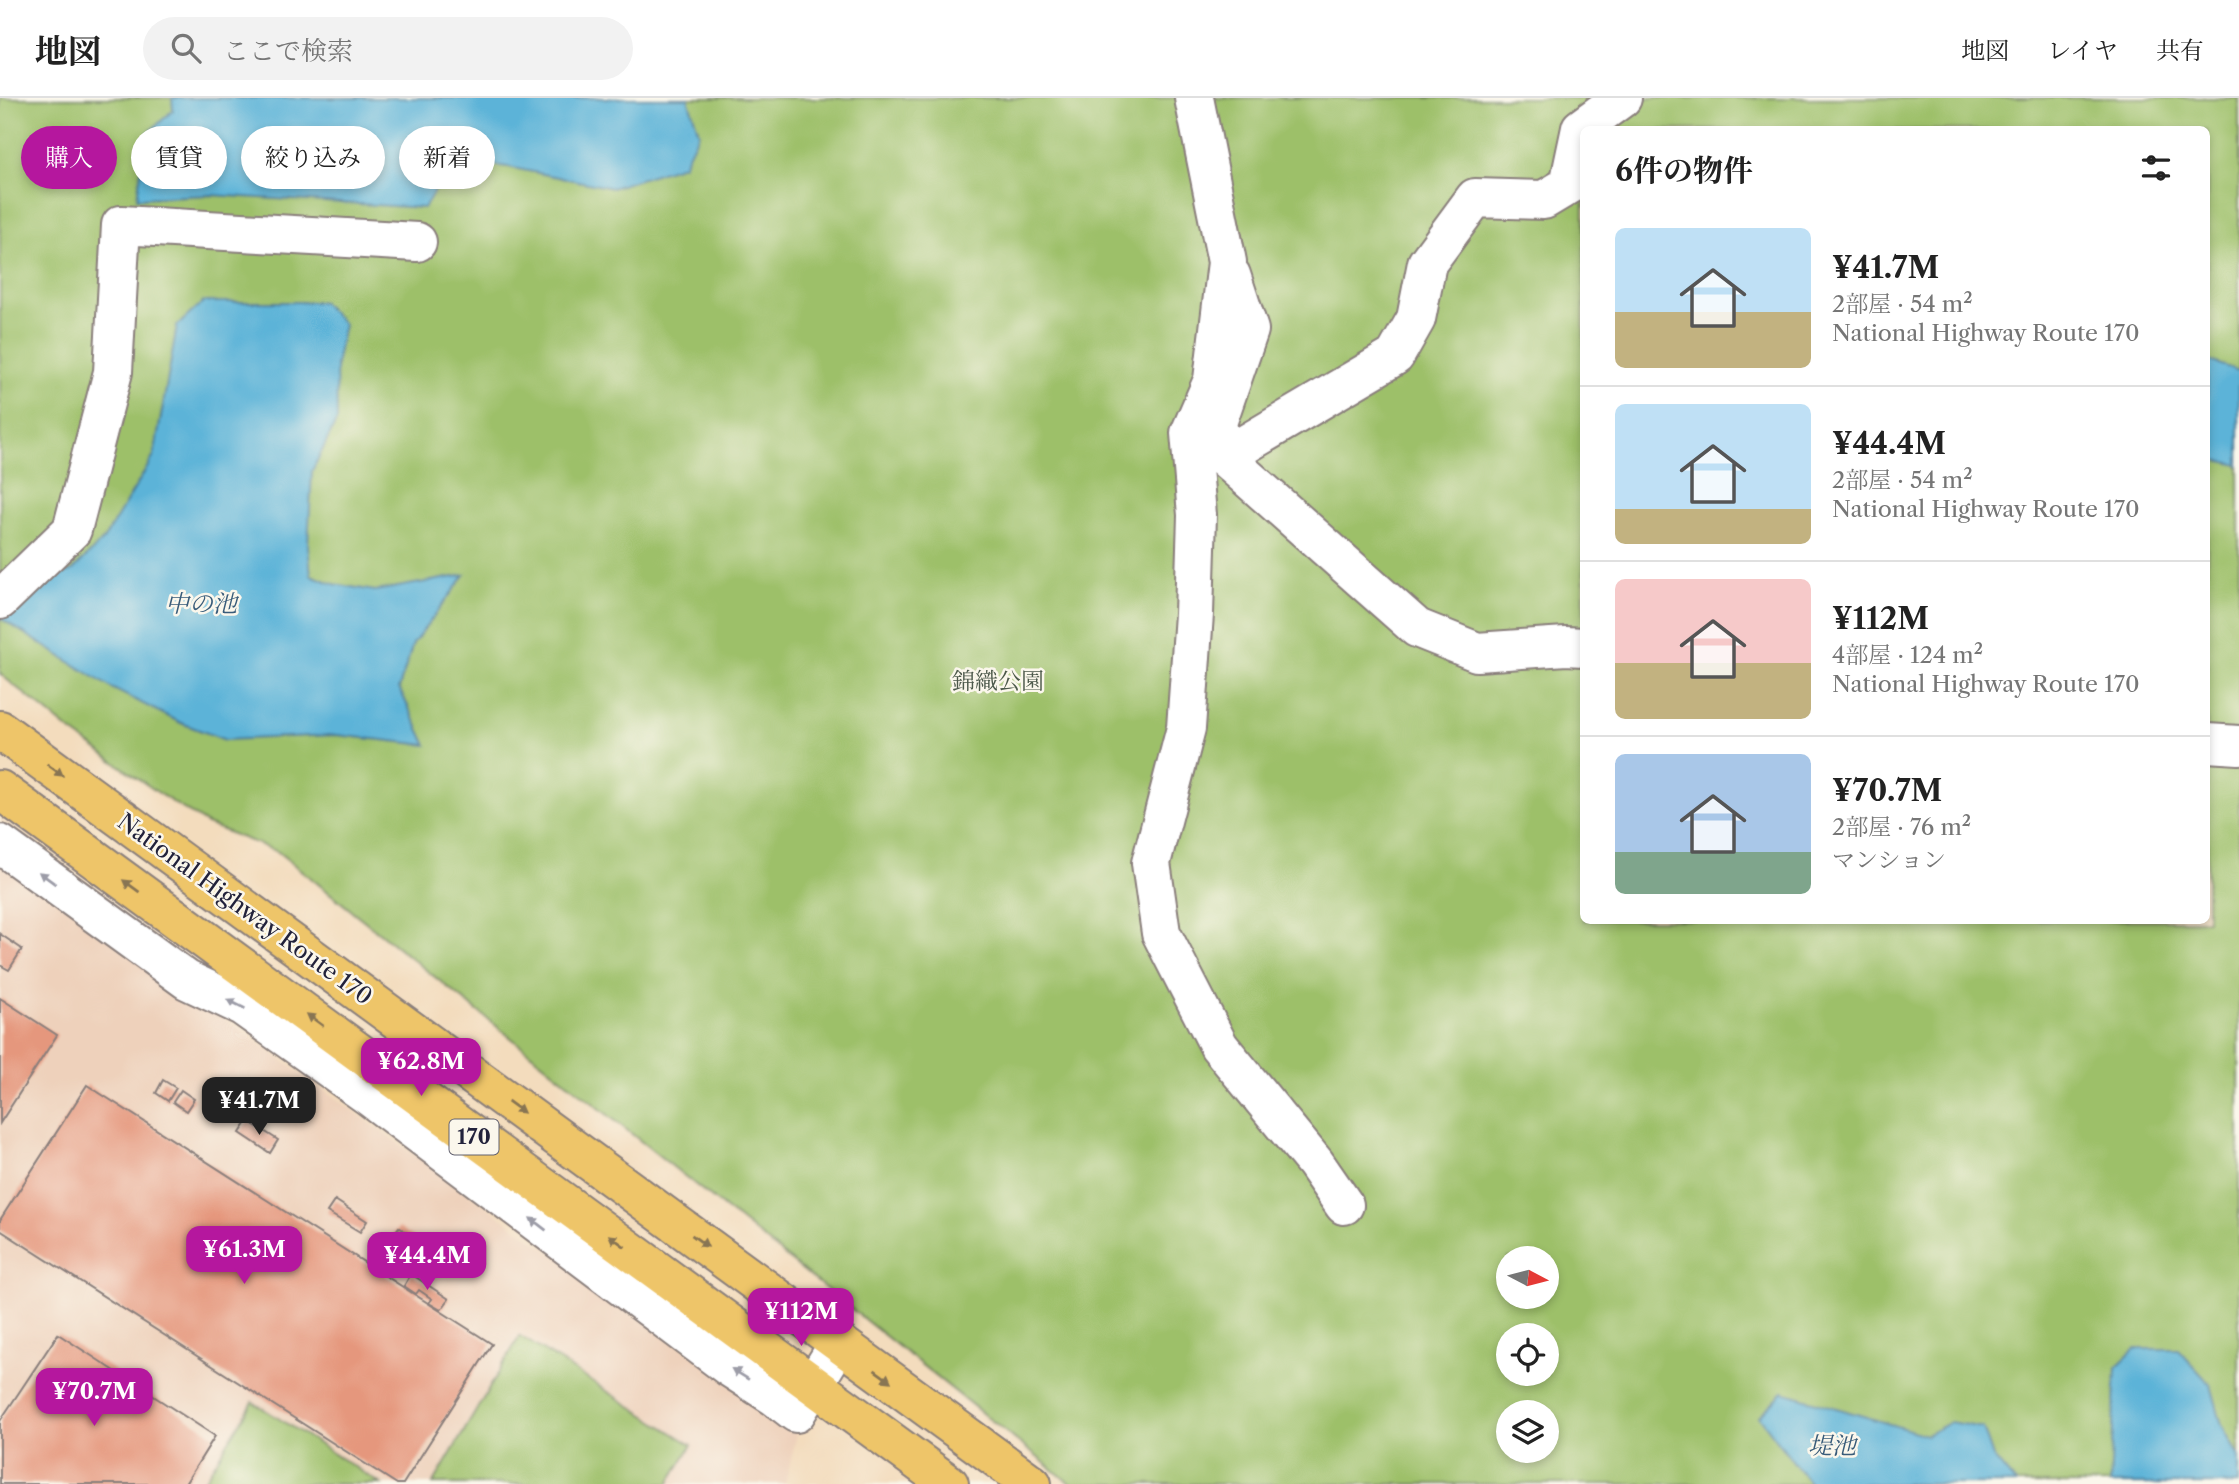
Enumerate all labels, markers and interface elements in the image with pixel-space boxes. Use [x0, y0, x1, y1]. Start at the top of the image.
search box [143, 17, 633, 80]
icon: search [167, 29, 205, 67]
text: 地図 [35, 31, 101, 72]
text: ここで検索 [223, 35, 353, 67]
text: 地図 [1961, 36, 2009, 65]
text: レイヤ [2047, 36, 2118, 65]
text: 共有 [2156, 36, 2204, 65]
chip: 購入 [21, 126, 117, 189]
chip: 賃貸 [131, 126, 227, 189]
chip: 絞り込み [241, 126, 385, 189]
chip: 新着 [399, 126, 495, 189]
icon: filters [2137, 149, 2175, 187]
text: 6件の物件 [1615, 152, 1753, 189]
text: ¥41.7M [1832, 249, 1939, 286]
icon: home [1671, 256, 1755, 340]
text: 2部屋 · 54 m² [1832, 290, 1973, 318]
text: National Highway Route 170 [1832, 319, 2140, 347]
text: ¥44.4M [1832, 425, 1946, 462]
icon: home [1671, 432, 1755, 516]
text: 2部屋 · 54 m² [1832, 466, 1973, 494]
text: National Highway Route 170 [1832, 495, 2140, 523]
water label: 中の池 [165, 589, 240, 618]
text: ¥112M [1832, 600, 1929, 637]
icon: home [1671, 607, 1755, 691]
text: 4部屋 · 124 m² [1832, 641, 1983, 669]
park label: 錦織公園 [952, 667, 1044, 695]
text: National Highway Route 170 [1832, 670, 2140, 698]
one-way arrow [46, 763, 64, 777]
text: ¥70.7M [1832, 772, 1942, 809]
icon: home [1671, 782, 1755, 866]
street label: National Highway Route 170 [112, 807, 378, 1011]
text: 2部屋 · 76 m² [1832, 813, 1971, 841]
text: マンション [1832, 846, 1946, 874]
one-way arrow [38, 871, 56, 885]
one-way arrow [122, 879, 140, 893]
one-way arrow [225, 998, 245, 1010]
one-way arrow [305, 1013, 324, 1027]
pin: ¥62.8M [364, 1038, 478, 1098]
text: ¥62.8M [377, 1047, 465, 1075]
pin: ¥41.7M [202, 1077, 316, 1137]
text: ¥41.7M [218, 1086, 300, 1114]
one-way arrow [507, 1100, 525, 1114]
road number: 170 [449, 1119, 498, 1154]
one-way arrow [530, 1216, 548, 1231]
pin: ¥61.3M [187, 1226, 301, 1286]
pin: ¥44.4M [370, 1232, 484, 1292]
one-way arrow [608, 1234, 626, 1248]
one-way arrow [690, 1234, 709, 1248]
text: ¥61.3M [202, 1235, 286, 1263]
text: ¥44.4M [383, 1241, 471, 1269]
north arrow [1496, 1246, 1559, 1309]
map controls [1496, 1246, 1559, 1463]
pin: ¥112M [752, 1288, 850, 1348]
text: ¥112M [764, 1297, 838, 1325]
button: locate [1496, 1323, 1559, 1386]
pin: ¥70.7M [37, 1368, 151, 1428]
one-way arrow [731, 1368, 750, 1381]
one-way arrow [874, 1368, 892, 1382]
text: ¥70.7M [52, 1377, 136, 1405]
button: layers [1496, 1400, 1559, 1463]
water label: 堤池 [1808, 1431, 1859, 1460]

